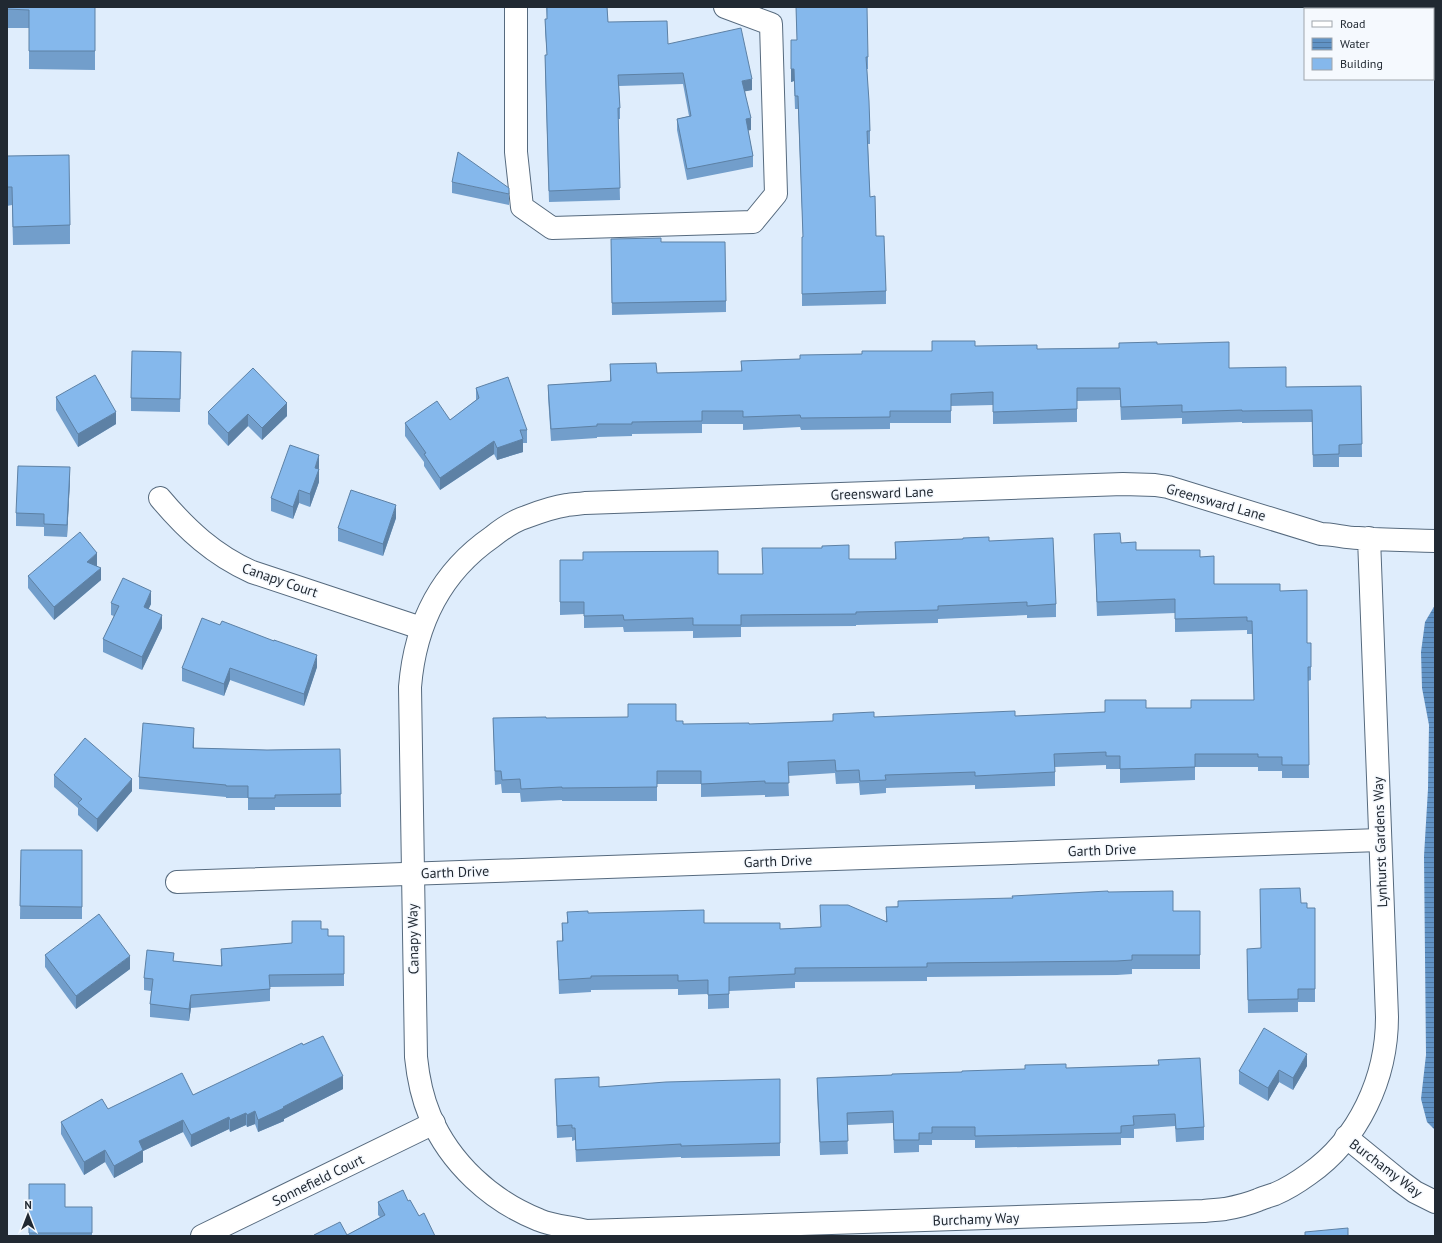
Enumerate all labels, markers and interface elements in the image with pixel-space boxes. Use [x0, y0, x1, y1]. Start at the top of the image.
legend [1304, 8, 1434, 80]
text: Road [1340, 16, 1365, 31]
text: Water [1340, 36, 1370, 51]
text: Building [1340, 56, 1383, 71]
street label: Greensward Lane [1164, 479, 1268, 525]
street label: Greensward Lane [830, 482, 934, 504]
street label: Canapy Court [240, 559, 320, 601]
street label: Lynhurst Gardens Way [1369, 776, 1391, 908]
street label: Garth Drive [1068, 840, 1136, 860]
street label: Garth Drive [744, 851, 812, 871]
street label: Garth Drive [421, 862, 489, 882]
street label: Canapy Way [403, 903, 423, 974]
street label: Burchamy Way [1346, 1135, 1426, 1202]
street label: Sonnefield Court [269, 1150, 367, 1210]
north arrow [8, 1195, 48, 1235]
text: N [24, 1198, 32, 1212]
street label: Burchamy Way [932, 1208, 1020, 1230]

